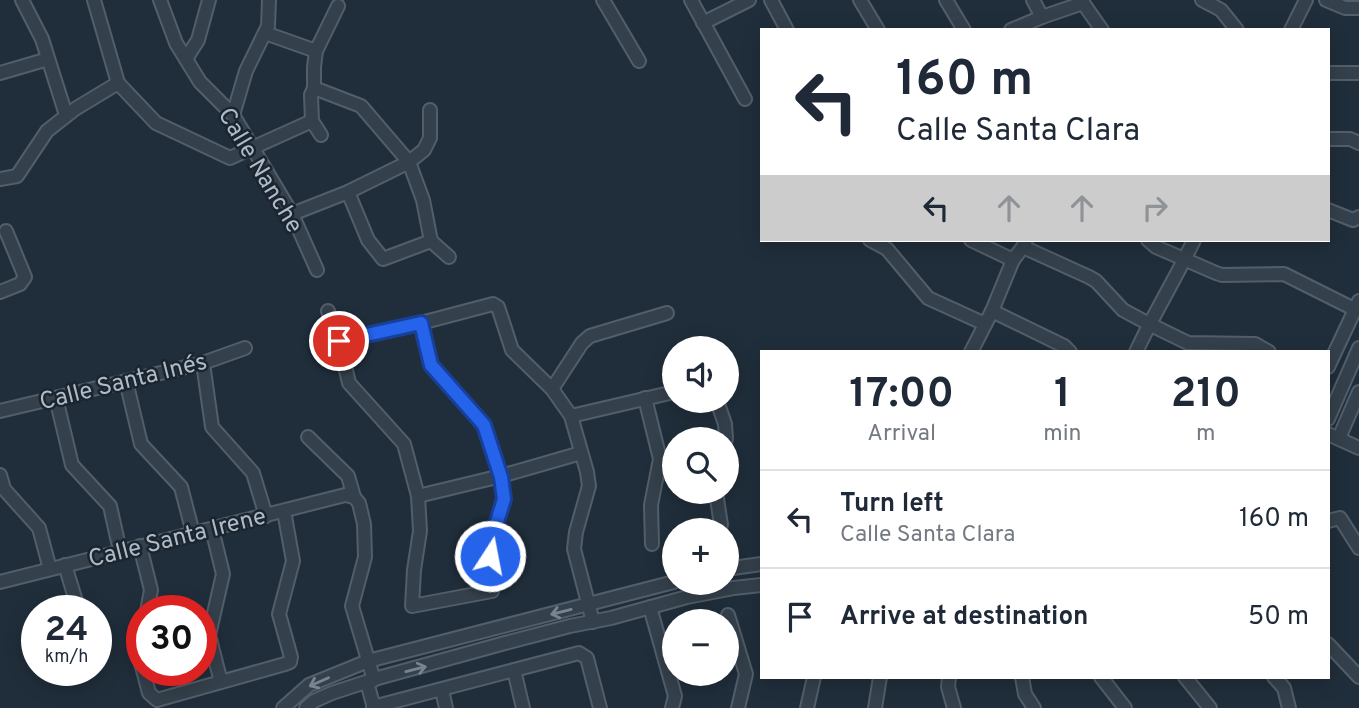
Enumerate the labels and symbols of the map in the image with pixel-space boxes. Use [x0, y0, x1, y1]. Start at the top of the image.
street label: Calle Nanche [210, 103, 308, 239]
pin [309, 311, 369, 371]
street label: Calle Santa Inés [37, 348, 210, 418]
street label: Calle Santa Irene [85, 502, 270, 576]
position arrow [453, 519, 527, 593]
speed limit sign: 30 [126, 595, 217, 686]
one-way arrow [550, 606, 572, 619]
one-way arrow [405, 661, 427, 674]
one-way arrow [309, 676, 330, 689]

